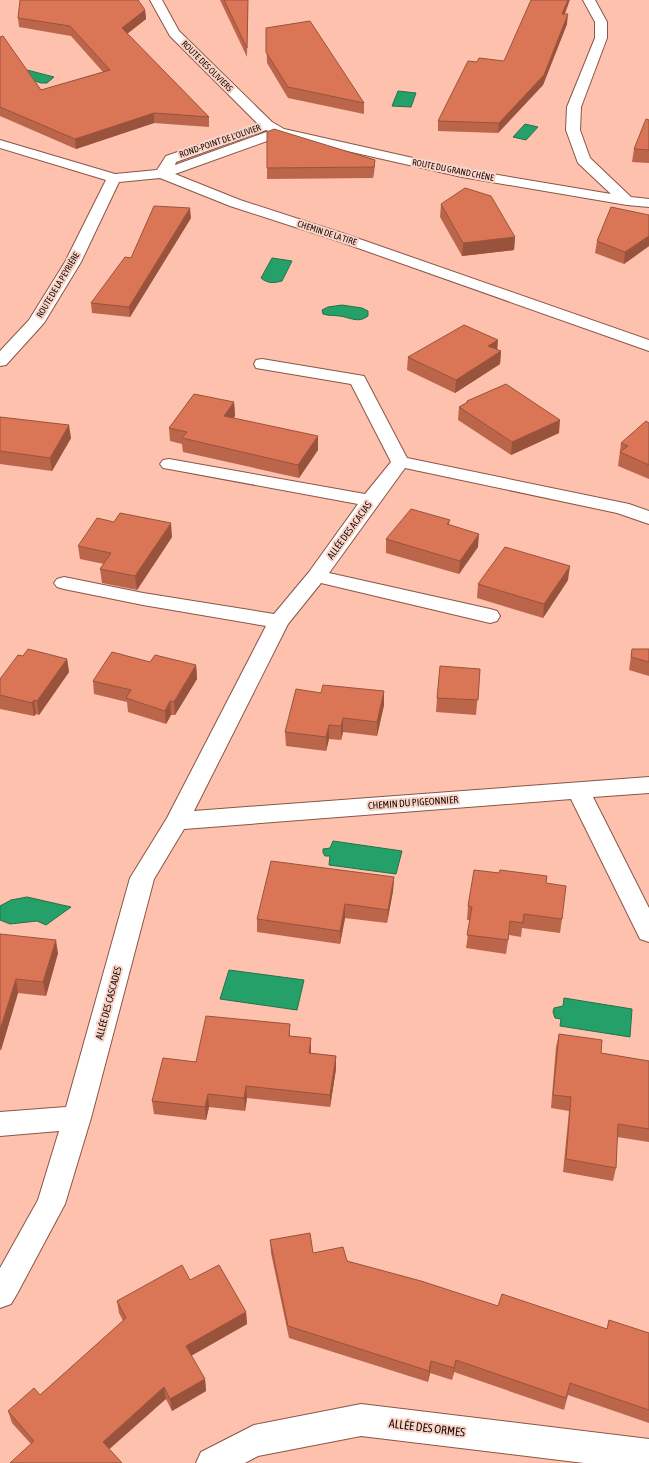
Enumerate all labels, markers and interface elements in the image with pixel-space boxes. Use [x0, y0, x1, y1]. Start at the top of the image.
street label: ROUTE DES OLIVIERS [180, 39, 235, 94]
street label: ROND-POINT DE L'OLIVIER [178, 122, 262, 160]
street label: ROUTE DU GRAND CHÊNE [411, 157, 495, 183]
street label: CHEMIN DE LA TIRE [296, 219, 358, 247]
street label: ROUTE DE LA PEYRIÈRE [35, 250, 82, 319]
street label: ALLÉE DES ACACIAS [325, 499, 374, 561]
street label: CHEMIN DU PIGEONNIER [368, 794, 459, 811]
street label: ALLÉE DES CASCADES [93, 965, 124, 1041]
street label: ALLÉE DES ORMES [388, 1416, 466, 1440]

